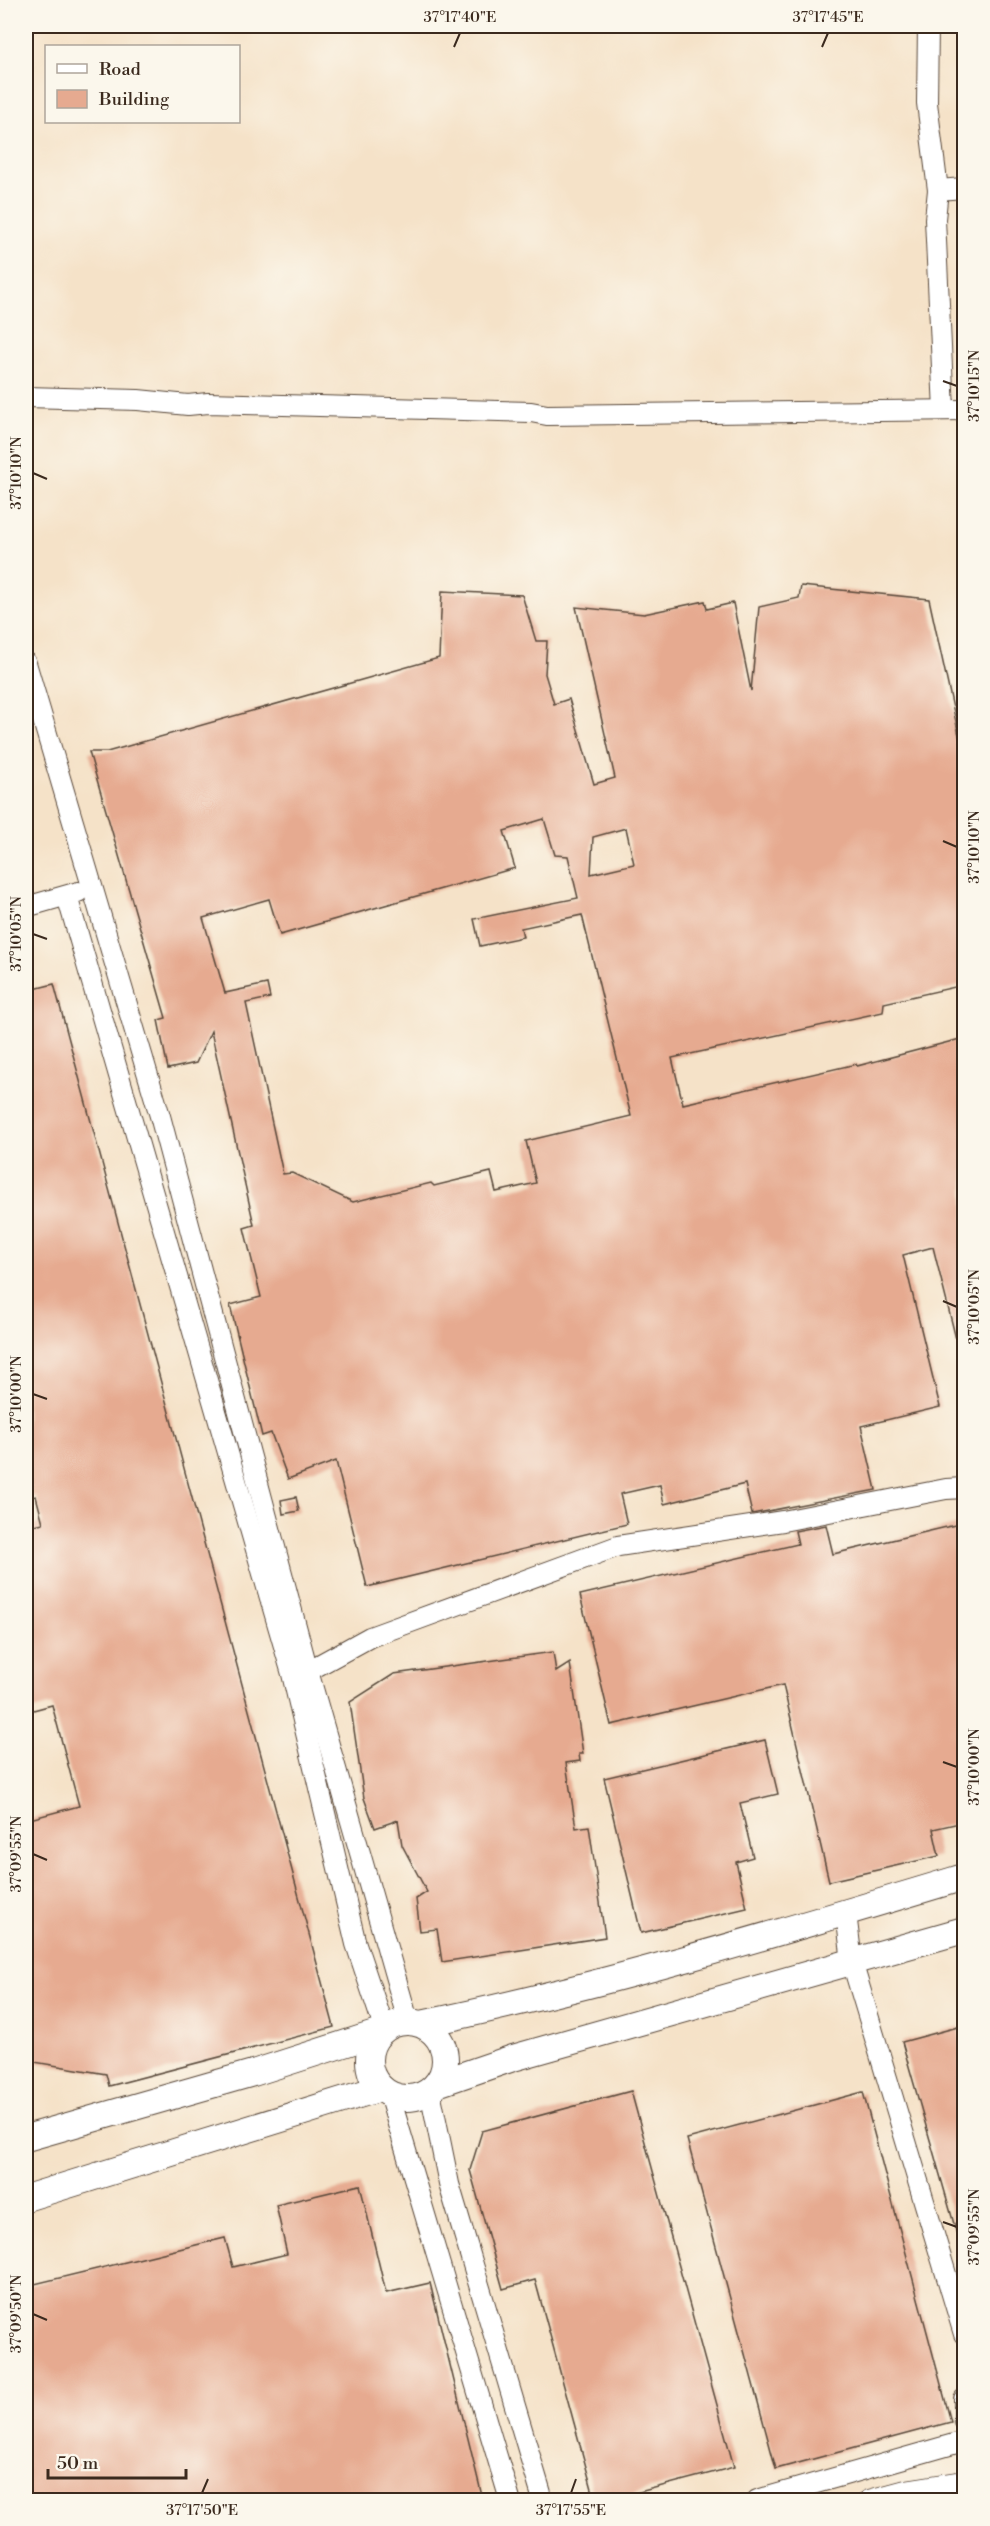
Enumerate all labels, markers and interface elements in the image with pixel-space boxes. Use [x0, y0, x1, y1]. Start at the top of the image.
text: 37°17'40"E [424, 8, 496, 27]
text: 37°17'45"E [792, 8, 864, 27]
legend [45, 45, 240, 123]
text: Road [99, 58, 142, 81]
text: Building [98, 88, 170, 111]
text: 37°10'15"N [965, 350, 984, 422]
text: 37°10'10"N [7, 436, 26, 510]
text: 37°10'10"N [965, 810, 984, 884]
text: 37°10'05"N [7, 896, 26, 972]
text: 37°10'05"N [965, 1269, 984, 1345]
text: 37°10'00"N [7, 1355, 26, 1433]
text: 37°10'00"N [965, 1728, 984, 1806]
text: 37°09'55"N [7, 1816, 26, 1893]
text: 37°09'55"N [965, 2189, 984, 2266]
text: 37°09'50"N [7, 2275, 26, 2353]
scale bar [48, 2442, 186, 2480]
text: 50 m [57, 2452, 99, 2475]
text: 37°17'50"E [166, 2501, 238, 2520]
text: 37°17'55"E [536, 2501, 606, 2520]

